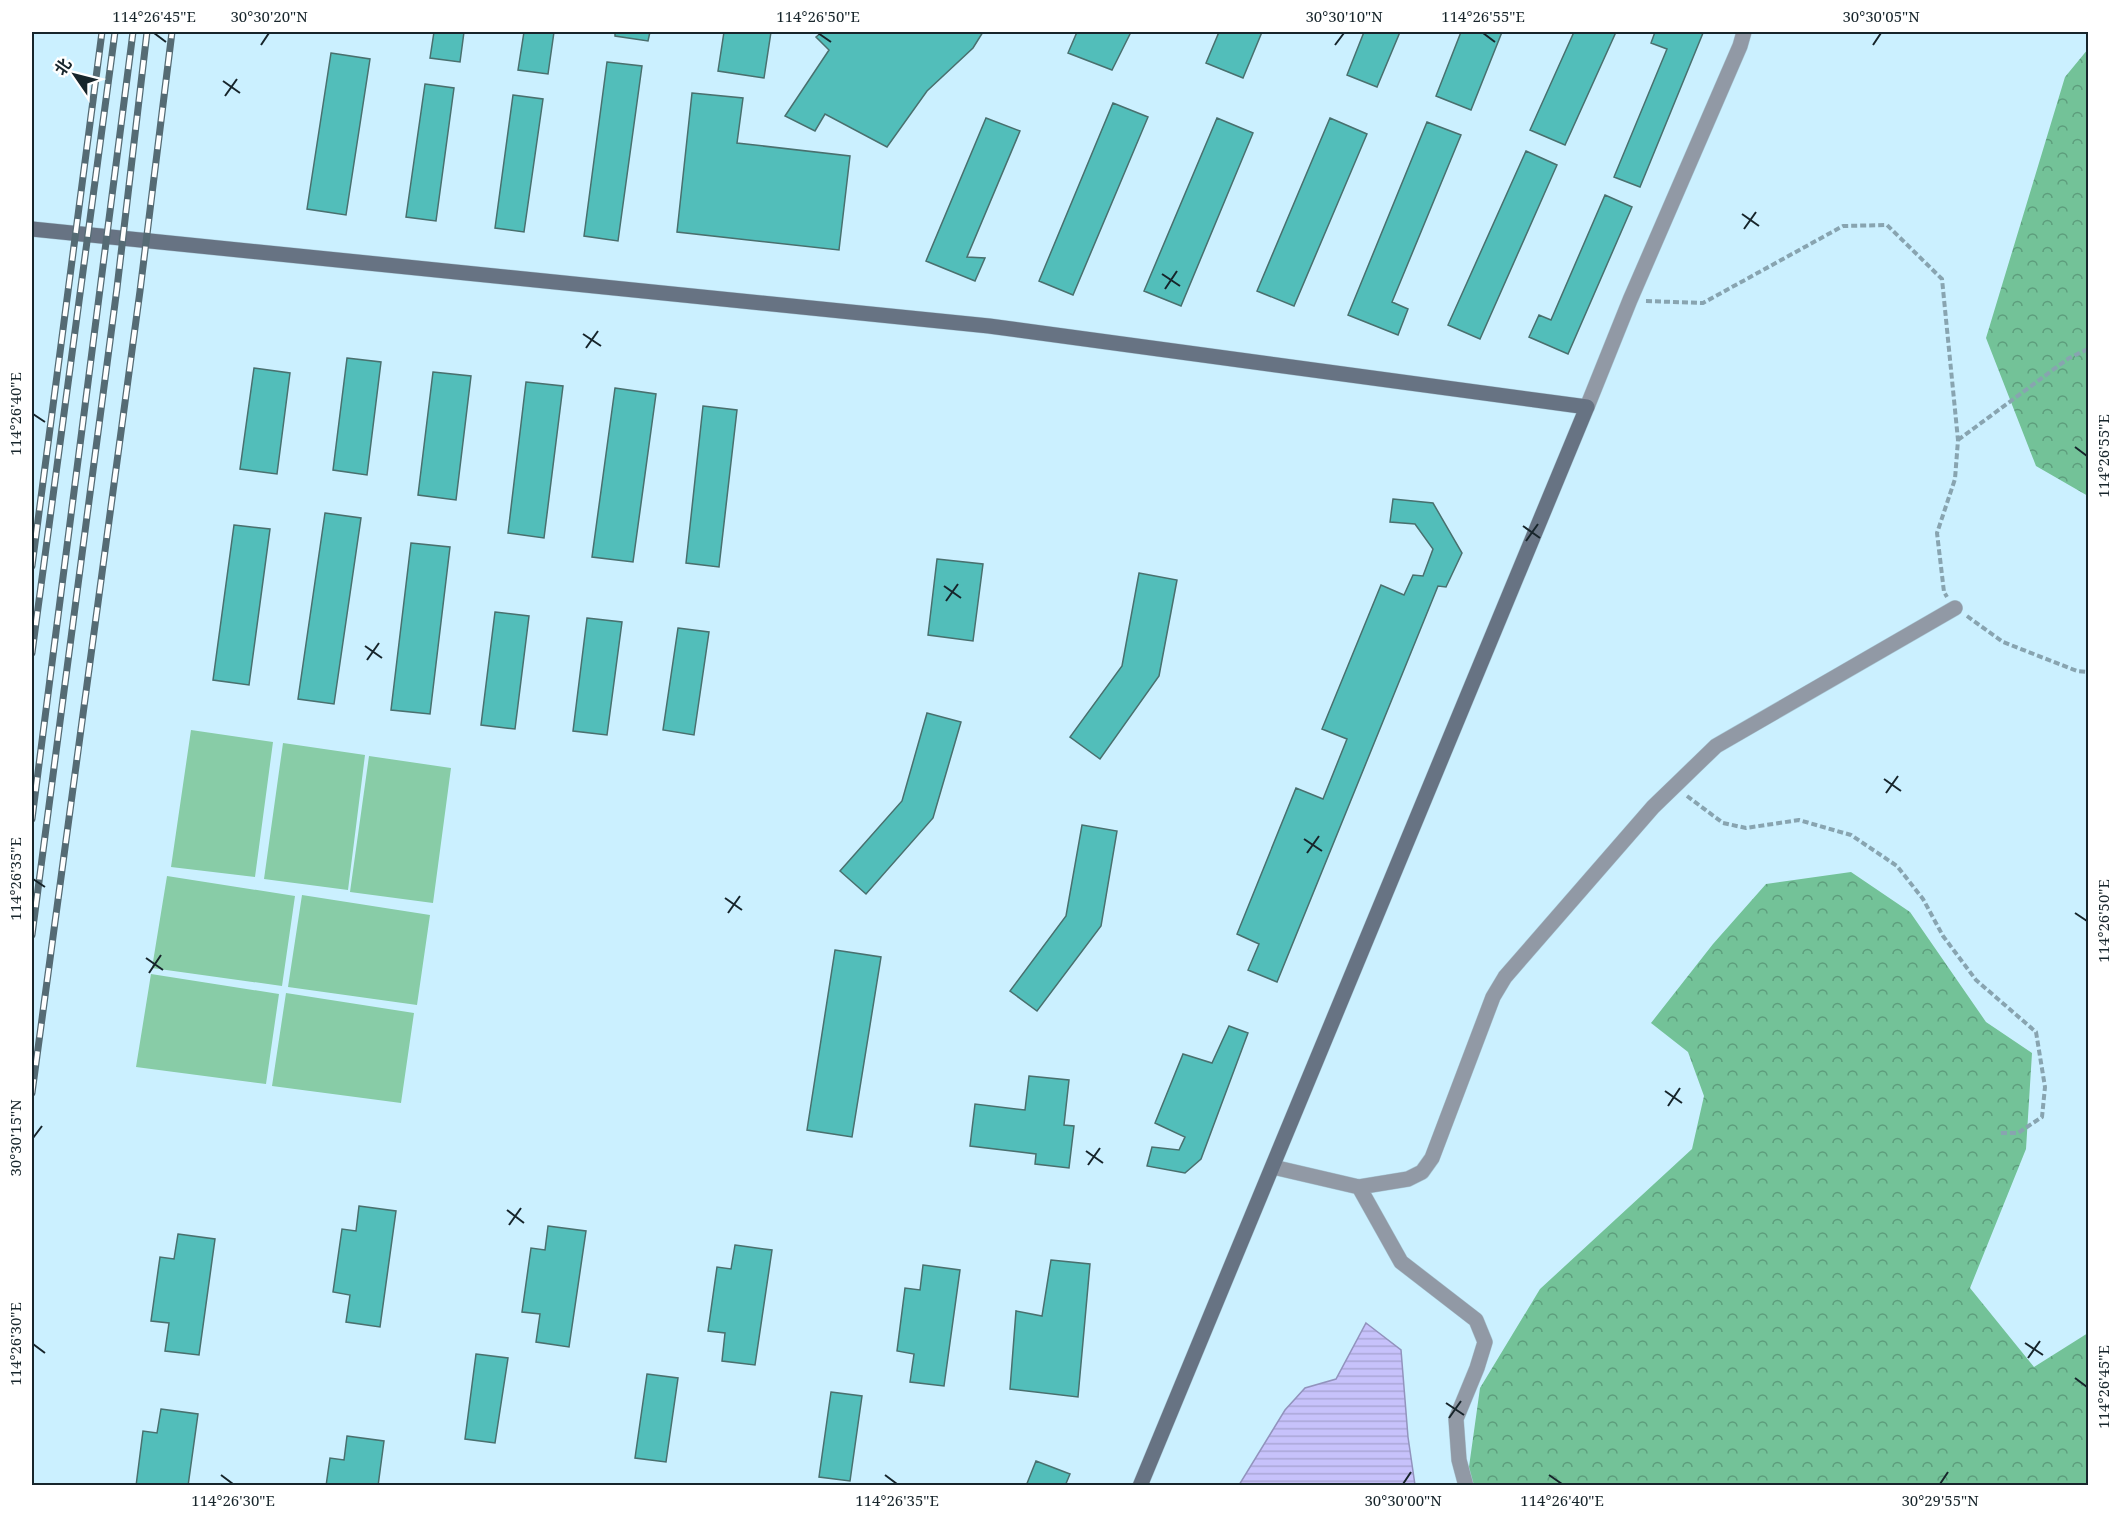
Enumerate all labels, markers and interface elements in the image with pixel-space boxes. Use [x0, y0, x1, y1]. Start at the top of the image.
text: 114°26'45"E [112, 6, 196, 26]
text: 30°30'20"N [230, 6, 308, 26]
text: 114°26'50"E [776, 6, 860, 26]
text: 30°30'10"N [1305, 6, 1383, 26]
text: 114°26'55"E [1441, 6, 1525, 26]
text: 30°30'05"N [1842, 6, 1920, 26]
north arrow [45, 45, 105, 105]
text: 北 [49, 54, 76, 79]
text: 114°26'40"E [5, 372, 25, 456]
text: 114°26'55"E [2093, 414, 2113, 498]
text: 114°26'35"E [5, 837, 25, 921]
text: 114°26'50"E [2093, 879, 2113, 963]
text: 30°30'15"N [5, 1099, 25, 1177]
text: 114°26'30"E [5, 1302, 25, 1386]
text: 114°26'45"E [2093, 1345, 2113, 1429]
text: 114°26'30"E [191, 1490, 275, 1510]
text: 114°26'35"E [855, 1490, 939, 1510]
text: 30°30'00"N [1364, 1490, 1442, 1510]
text: 114°26'40"E [1520, 1490, 1604, 1510]
text: 30°29'55"N [1901, 1490, 1979, 1510]

